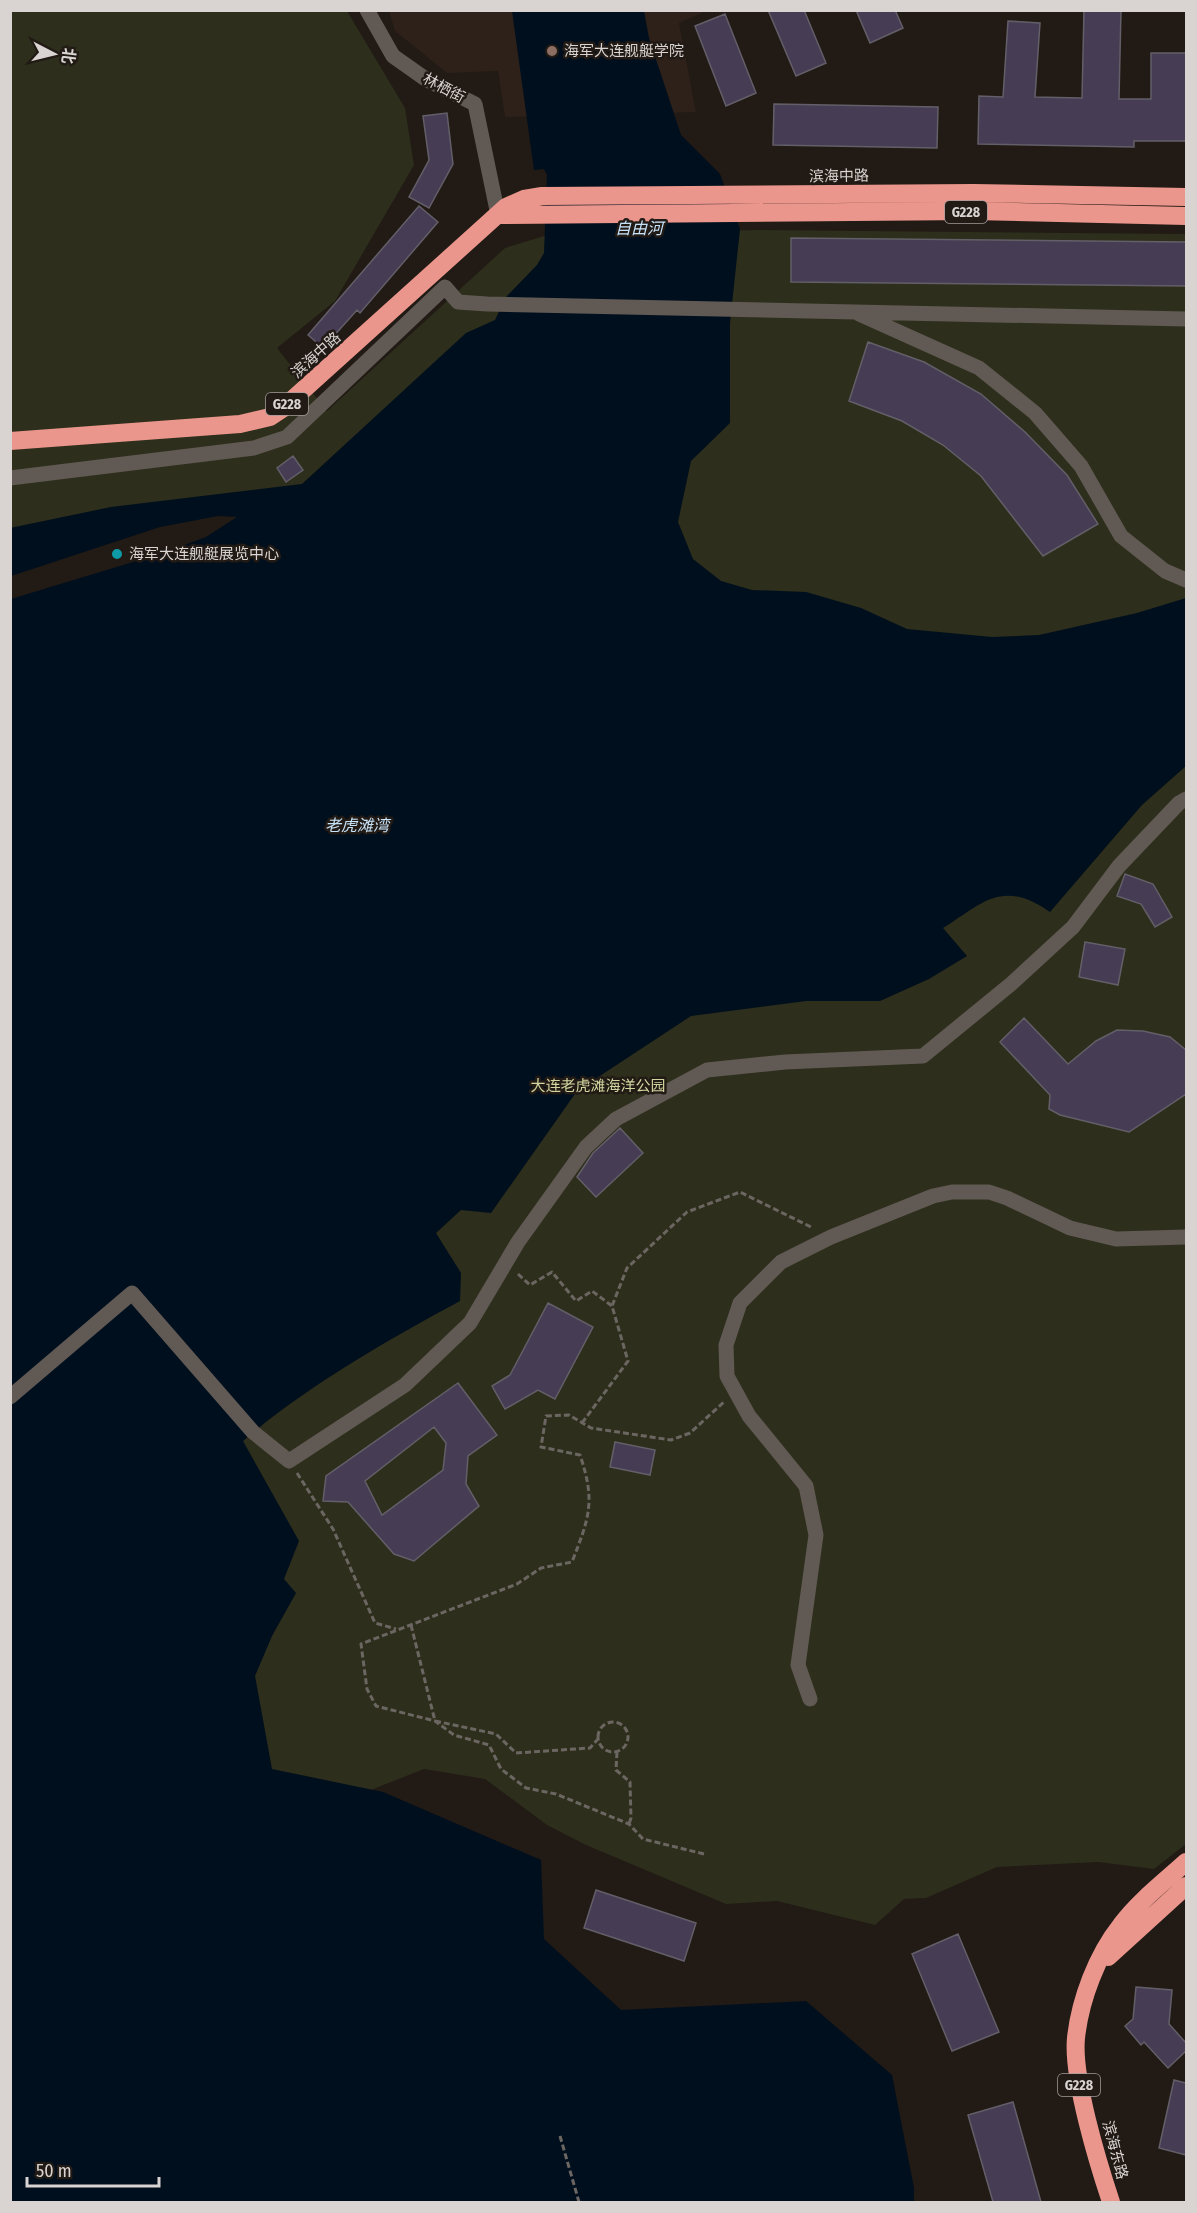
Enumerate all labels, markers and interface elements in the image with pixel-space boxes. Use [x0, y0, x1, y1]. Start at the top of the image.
north arrow [24, 24, 84, 84]
place label: 海军大连舰艇学院 [564, 42, 684, 60]
marker: 海军大连舰艇学院 [545, 44, 559, 58]
text: 北 [58, 47, 79, 65]
street label: 林栖街 [420, 69, 468, 107]
street label: 滨海中路 [809, 166, 869, 186]
road number: G228 [945, 201, 987, 223]
water label: 自由河 [615, 219, 666, 238]
street label: 滨海中路 [288, 328, 344, 382]
road number: G228 [266, 393, 308, 415]
place label: 海军大连舰艇展览中心 [129, 545, 279, 563]
marker: 海军大连舰艇展览中心 [110, 547, 124, 561]
water label: 老虎滩湾 [325, 816, 392, 835]
park label: 大连老虎滩海洋公园 [530, 1077, 666, 1095]
road number: G228 [1058, 2074, 1100, 2096]
street label: 滨海东路 [1099, 2119, 1131, 2181]
scale bar [27, 2150, 159, 2188]
text: 50 m [36, 2160, 72, 2182]

